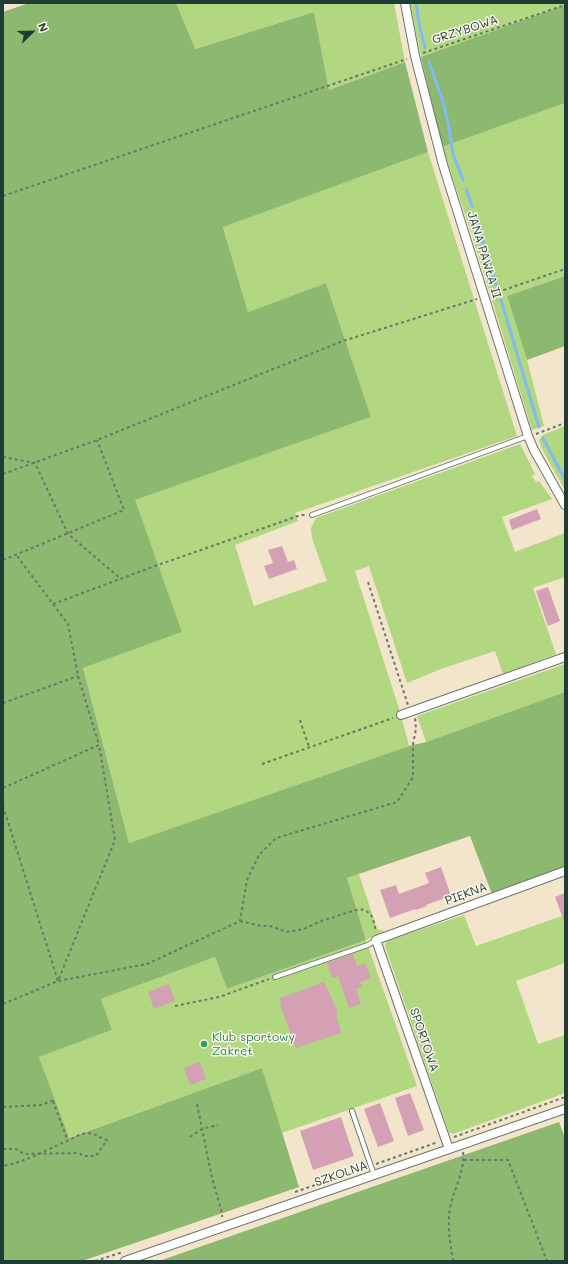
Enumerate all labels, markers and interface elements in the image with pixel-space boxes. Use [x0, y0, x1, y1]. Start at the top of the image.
north arrow [12, 12, 52, 52]
street label: GRZYBOWA [430, 13, 500, 47]
text: N [35, 20, 52, 34]
street label: JANA PAWŁA II [464, 210, 504, 300]
street label: PIĘKNA [443, 880, 489, 908]
street label: SPORTOWA [406, 1006, 442, 1074]
place label: Klub sportowy Zakręt [212, 1030, 295, 1058]
marker: Klub sportowy Zakręt [199, 1039, 209, 1049]
street label: SZKOLNA [313, 1158, 369, 1190]

